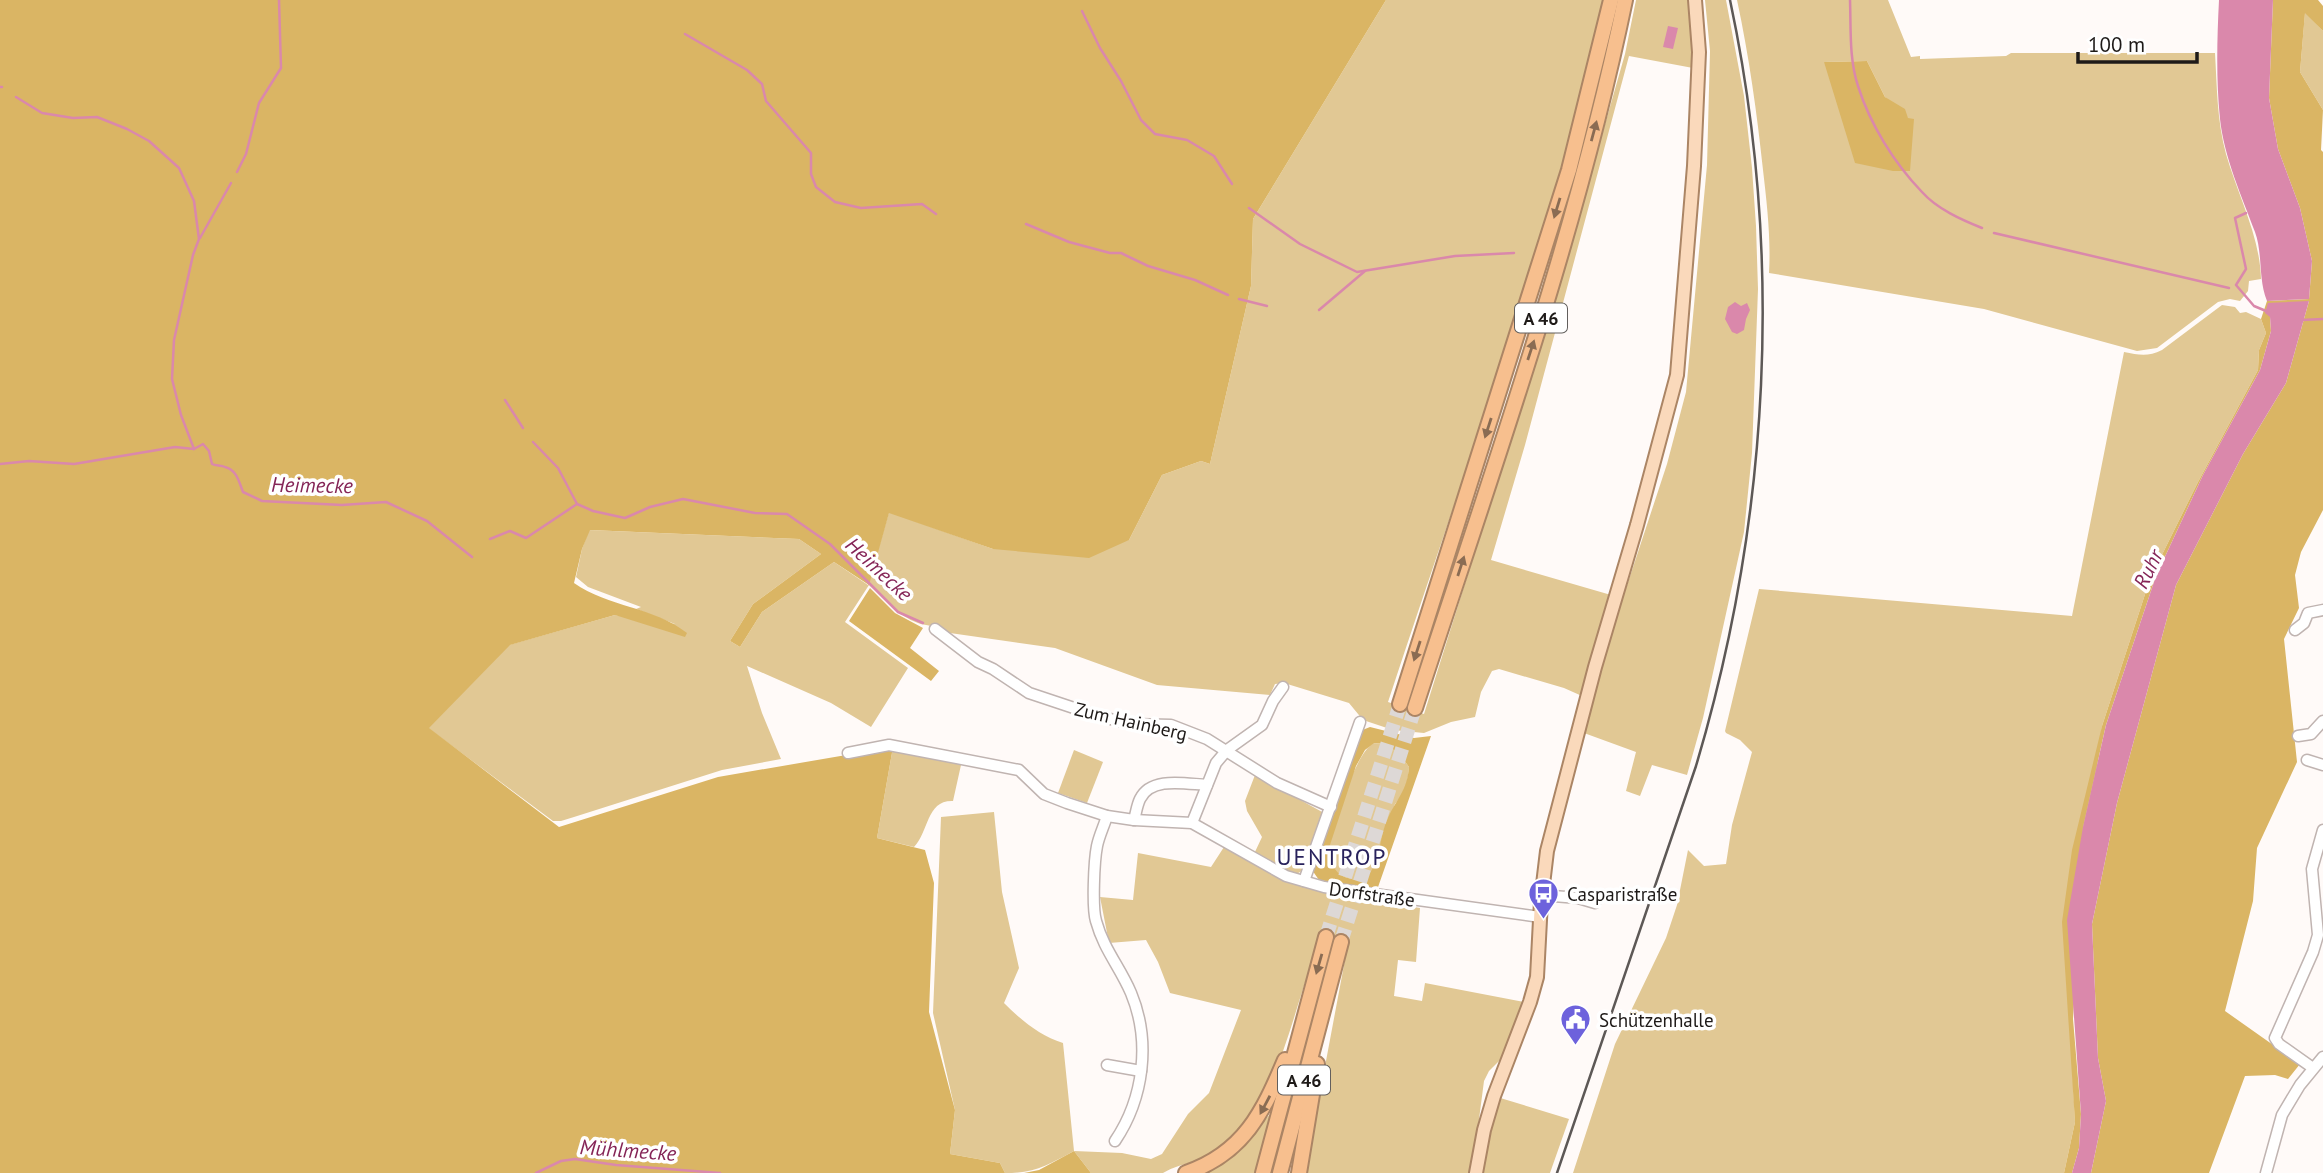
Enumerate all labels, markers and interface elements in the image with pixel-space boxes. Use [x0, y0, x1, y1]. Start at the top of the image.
scale bar [2078, 21, 2197, 65]
text: 100 m [2088, 31, 2145, 58]
one-way arrow [1589, 120, 1599, 141]
one-way arrow [1552, 198, 1562, 219]
road number: A 46 [1515, 304, 1567, 332]
one-way arrow [1526, 339, 1537, 360]
one-way arrow [1482, 418, 1492, 439]
water label: Heimecke [271, 471, 353, 499]
water label: Heimecke [840, 531, 918, 607]
water label: Ruhr [2127, 543, 2170, 593]
one-way arrow [1456, 556, 1467, 577]
one-way arrow [1411, 641, 1421, 662]
street label: Zum Hainberg [1072, 696, 1190, 746]
district label: UENTROP [1277, 842, 1387, 871]
street label: Dorfstraße [1328, 876, 1416, 912]
bus stop icon: Casparistraße [1527, 877, 1561, 921]
place label: Casparistraße [1567, 882, 1677, 906]
one-way arrow [1313, 953, 1324, 975]
public building icon: Schützenhalle [1559, 1003, 1593, 1047]
place label: Schützenhalle [1599, 1008, 1714, 1032]
road number: A 46 [1278, 1065, 1330, 1094]
one-way arrow [1259, 1095, 1271, 1115]
water label: Mühlmecke [579, 1133, 677, 1167]

